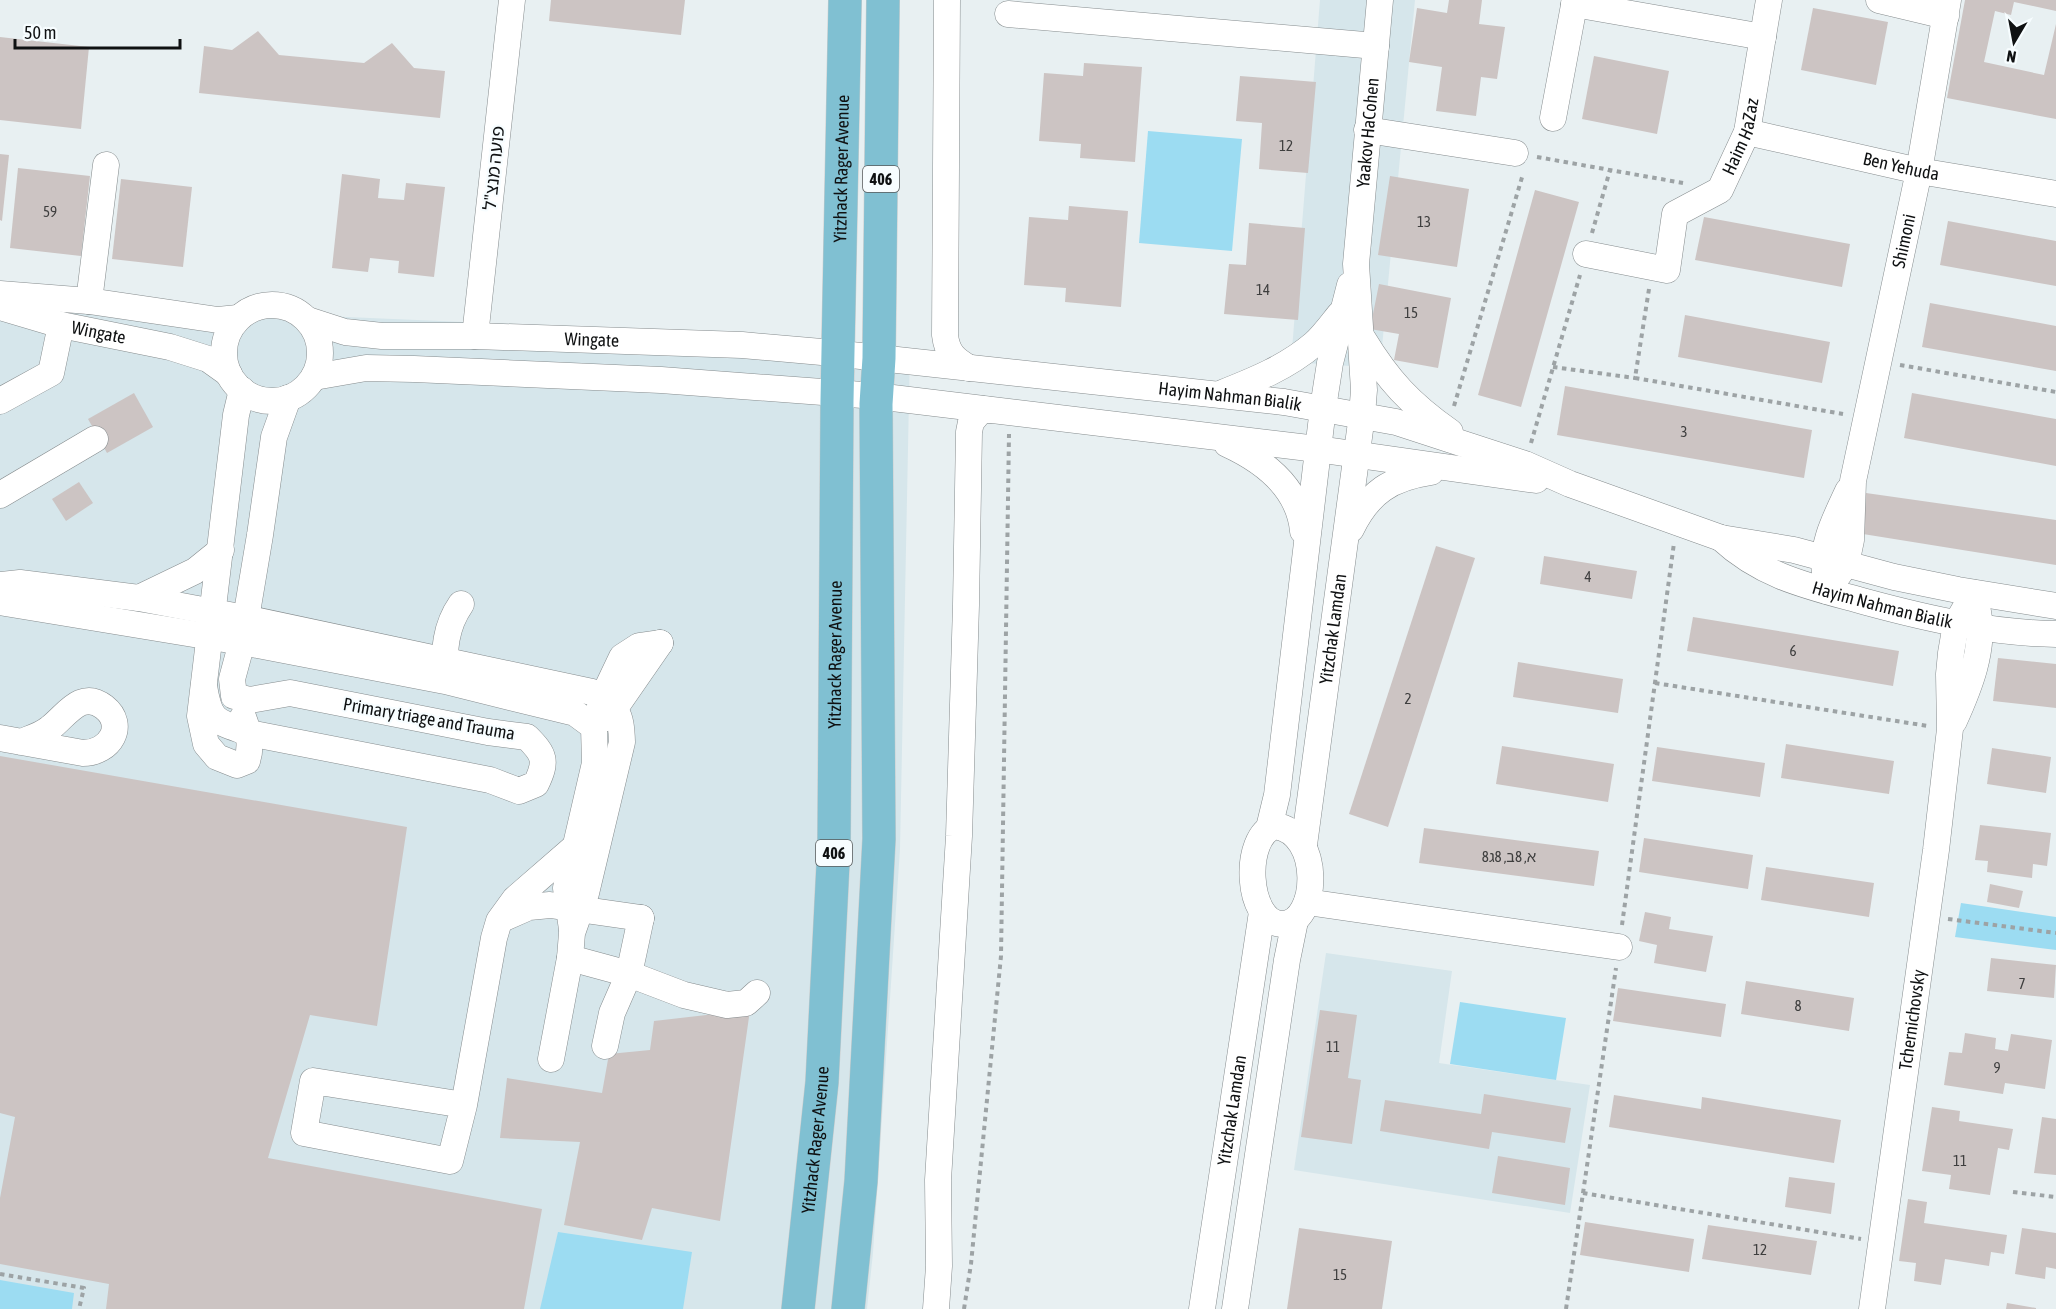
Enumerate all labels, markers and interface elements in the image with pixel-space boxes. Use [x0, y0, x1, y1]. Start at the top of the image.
scale bar [15, 12, 180, 50]
north arrow [1984, 12, 2044, 72]
text: 50 m [24, 22, 56, 43]
text: N [2005, 47, 2018, 66]
street label: Yaakov HaCohen [1352, 77, 1383, 189]
street label: Yitzhack Rager Avenue [829, 94, 853, 243]
street label: Haim HaZaz [1718, 96, 1763, 178]
street label: פועה מנצ"ל [479, 125, 508, 211]
house number: 12 [1279, 137, 1293, 154]
street label: Ben Yehuda [1861, 148, 1941, 184]
road number: 406 [863, 166, 899, 192]
house number: 59 [43, 203, 57, 220]
street label: Shimoni [1888, 212, 1920, 270]
house number: 13 [1417, 213, 1431, 230]
house number: 14 [1256, 281, 1270, 298]
house number: 15 [1404, 304, 1418, 321]
street label: Wingate [70, 316, 128, 348]
street label: Wingate [564, 328, 620, 351]
street label: Hayim Nahman Bialik [1157, 377, 1303, 415]
house number: 3 [1680, 423, 1688, 440]
house number: 4 [1584, 568, 1592, 585]
street label: Yitzchak Lamdan [1315, 572, 1350, 685]
street label: Hayim Nahman Bialik [1810, 577, 1955, 632]
street label: Yitzhack Rager Avenue [824, 580, 846, 729]
house number: 6 [1789, 642, 1797, 659]
house number: 2 [1404, 690, 1412, 707]
street label: Primary triage and Trauma [342, 693, 517, 744]
road number: 406 [816, 840, 852, 866]
house number: 8א, 8ב, 8ג [1482, 848, 1536, 865]
street label: Tchernichovsky [1894, 968, 1929, 1071]
house number: 7 [2018, 975, 2026, 992]
house number: 8 [1794, 997, 1802, 1014]
house number: 11 [1326, 1038, 1340, 1055]
street label: Yitzchak Lamdan [1213, 1054, 1250, 1167]
house number: 9 [1993, 1059, 2001, 1076]
street label: Yitzhack Rager Avenue [797, 1066, 833, 1215]
house number: 11 [1953, 1152, 1967, 1169]
house number: 12 [1753, 1241, 1767, 1258]
house number: 15 [1333, 1266, 1347, 1283]

